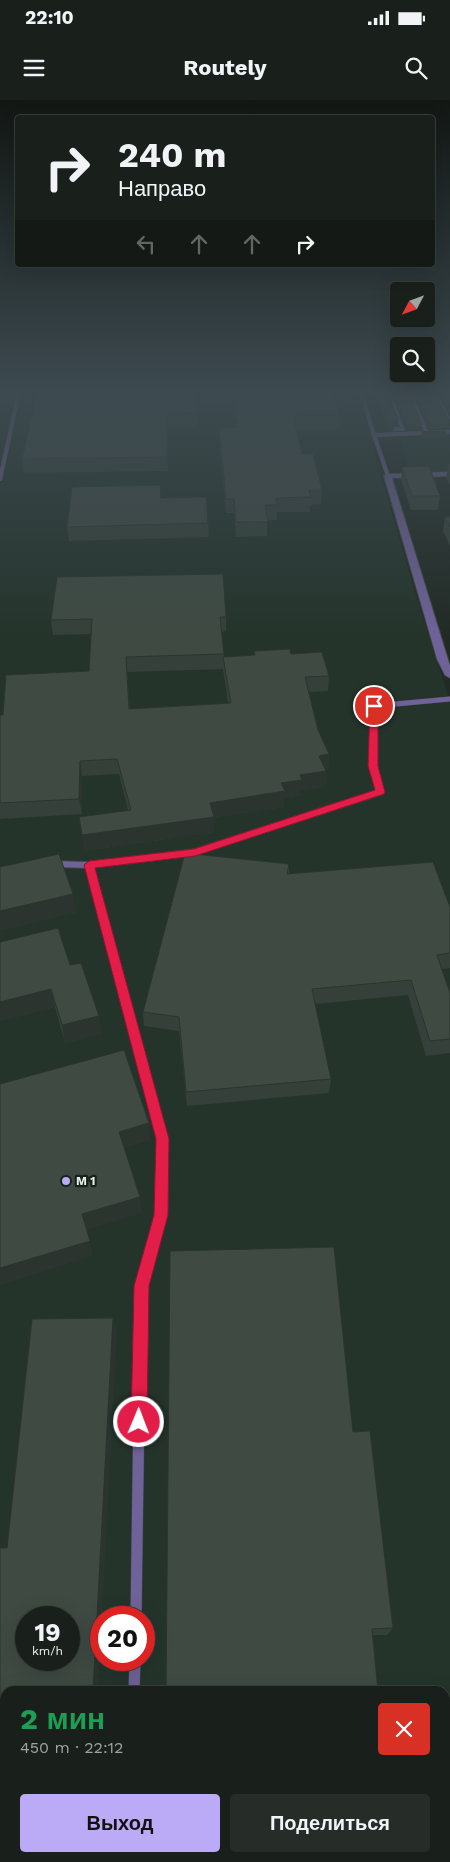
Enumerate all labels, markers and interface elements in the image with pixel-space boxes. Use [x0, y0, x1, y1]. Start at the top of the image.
text: 22:10 [25, 6, 74, 29]
icon: menu [20, 54, 48, 82]
icon: search [402, 54, 430, 82]
text: Routely [183, 55, 267, 80]
text: 240 m [118, 134, 227, 176]
icon: right [35, 135, 100, 200]
text: Направо [118, 176, 206, 201]
icon: left [132, 230, 160, 258]
icon: ahead [185, 230, 213, 258]
icon: ahead [238, 230, 266, 258]
icon: right [291, 230, 319, 258]
north arrow [390, 282, 435, 328]
map controls [390, 282, 435, 382]
button: search [390, 337, 435, 382]
pin [353, 685, 395, 727]
icon: arrive [360, 692, 388, 720]
place label: M 1 [76, 1174, 95, 1188]
marker: M 1 [60, 1175, 72, 1187]
position arrow [112, 1395, 164, 1447]
speed limit sign: 20 [90, 1606, 155, 1671]
text: 19 [34, 1618, 61, 1647]
text: km/h [32, 1644, 63, 1658]
text: 2 мин [20, 1701, 105, 1736]
button: close [378, 1703, 430, 1755]
text: 450 m · 22:12 [20, 1738, 123, 1757]
button: Выход [20, 1794, 220, 1852]
button: Поделиться [230, 1794, 430, 1852]

